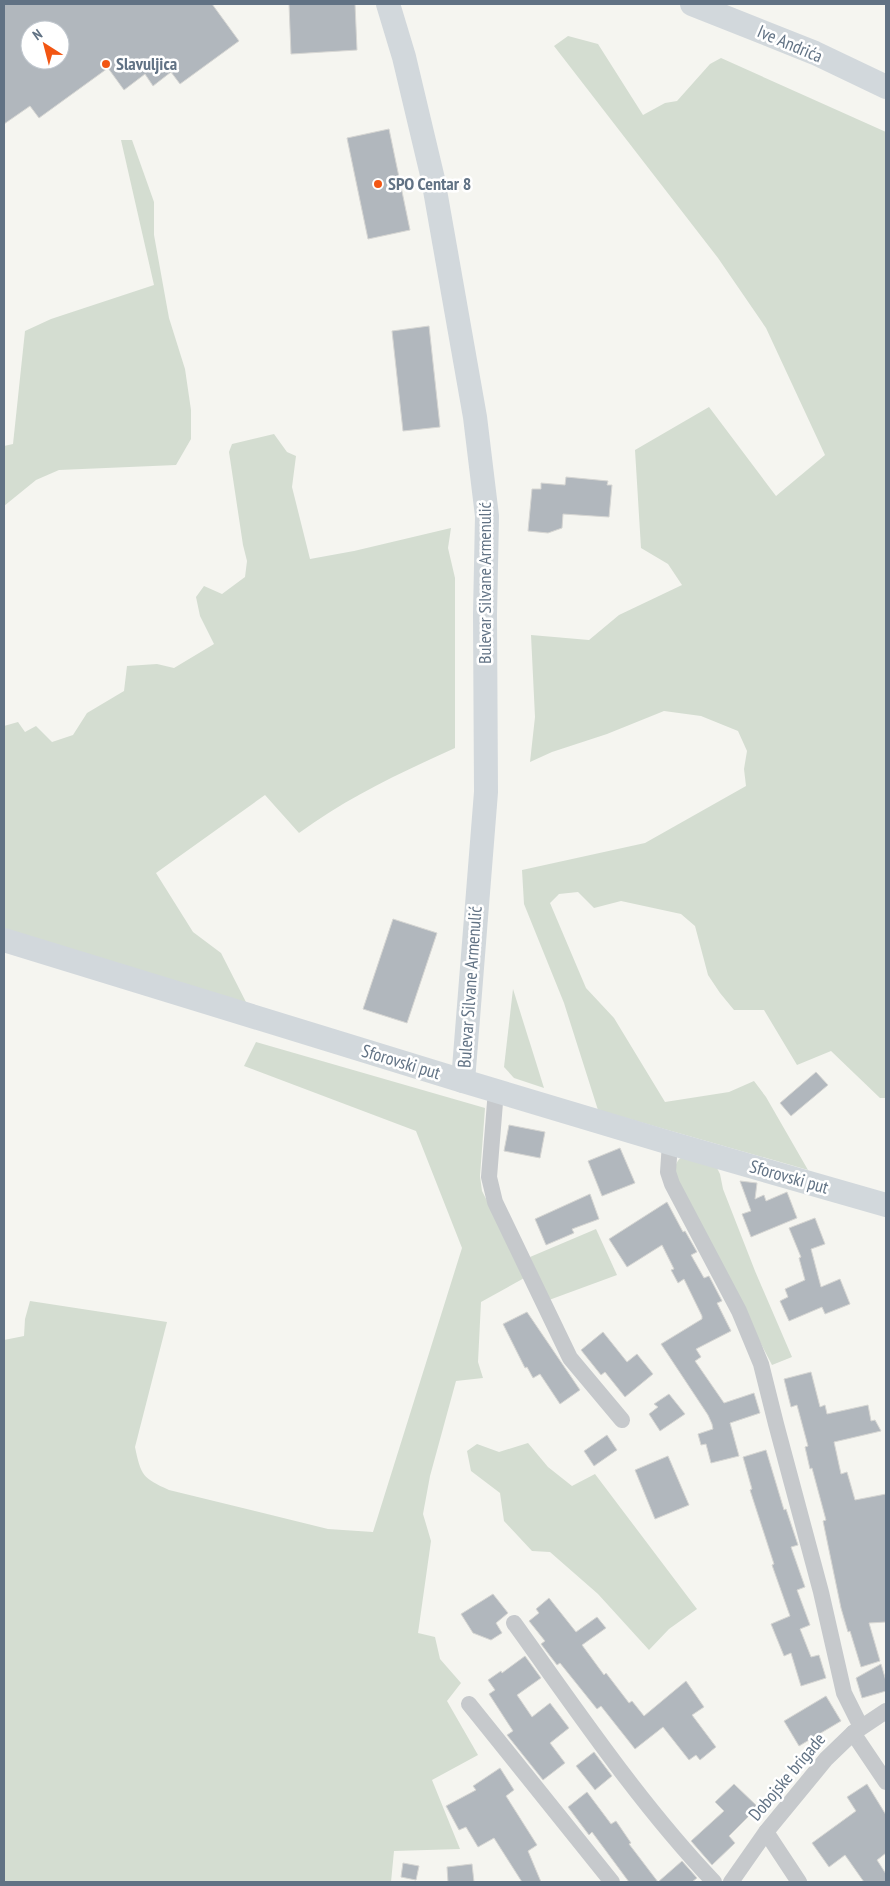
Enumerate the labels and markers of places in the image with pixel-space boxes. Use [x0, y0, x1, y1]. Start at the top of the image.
place label: Slavuljica [116, 52, 177, 75]
marker: Slavuljica [100, 58, 112, 70]
place label: SPO Centar 8 [388, 172, 471, 195]
marker: SPO Centar 8 [372, 178, 384, 190]

